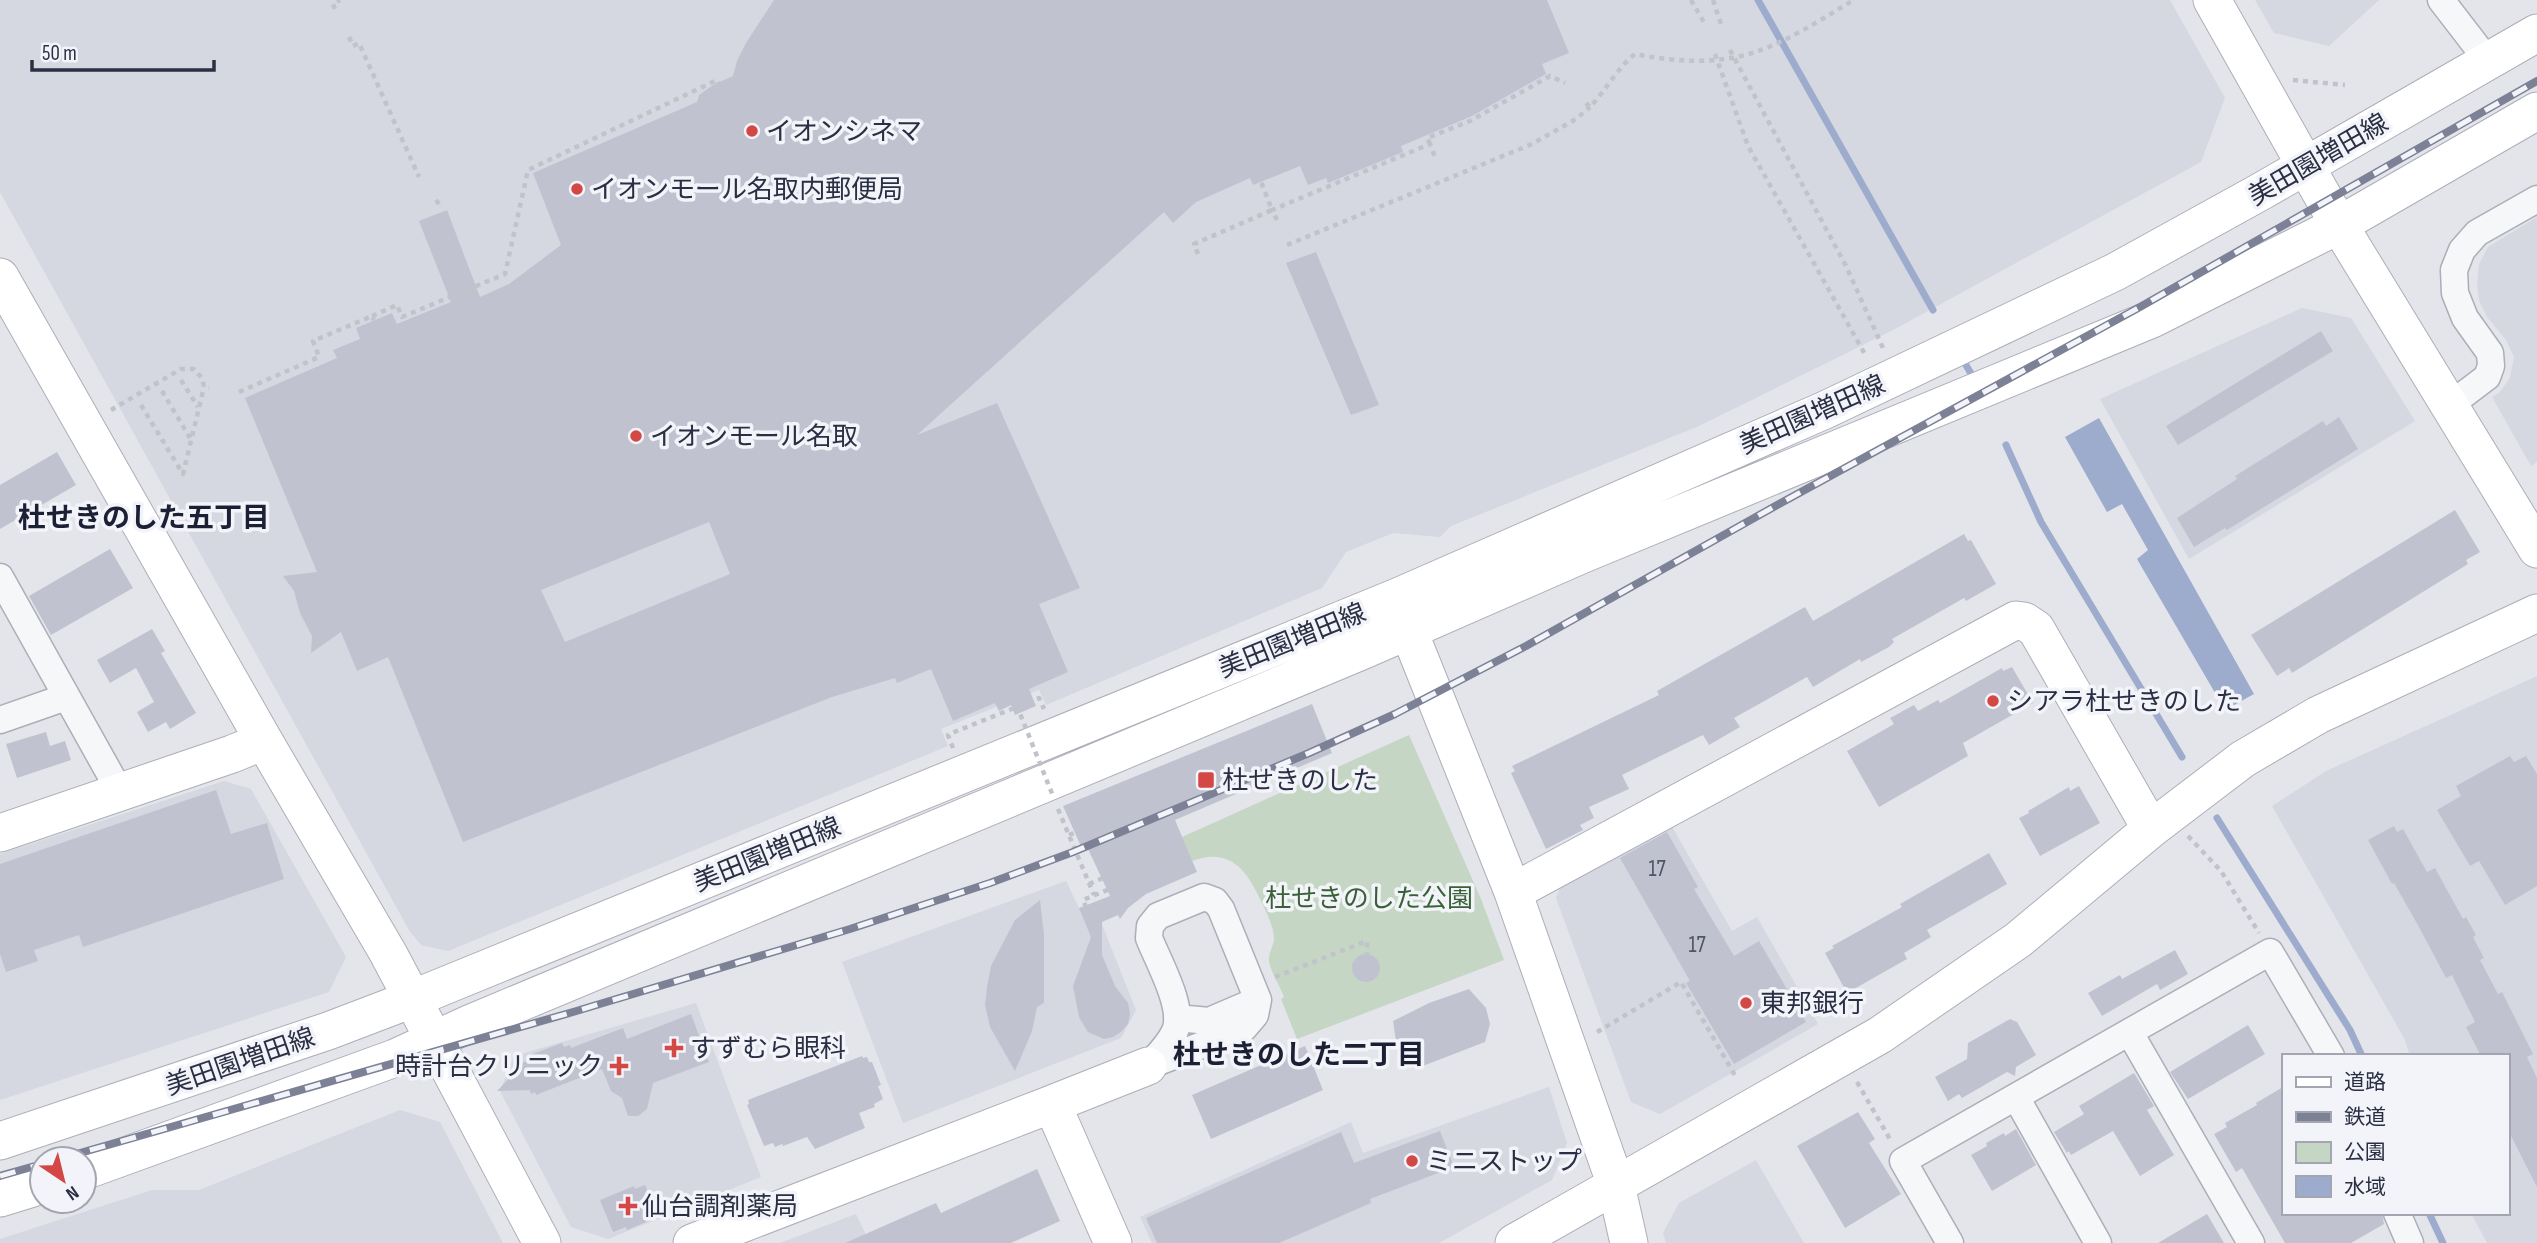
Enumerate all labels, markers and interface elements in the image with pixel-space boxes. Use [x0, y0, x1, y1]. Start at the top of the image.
scale bar [32, 28, 214, 72]
text: 50 m [42, 41, 77, 66]
street label: 美田園増田線 [2243, 108, 2394, 213]
place label: イオンシネマ [766, 117, 922, 148]
marker: イオンシネマ [744, 123, 760, 139]
place label: イオンモール名取内郵便局 [591, 175, 903, 206]
marker: イオンモール名取内郵便局 [569, 181, 585, 197]
street label: 美田園増田線 [1735, 369, 1890, 461]
place label: イオンモール名取 [650, 422, 858, 453]
marker: イオンモール名取 [628, 428, 644, 444]
district label: 杜せきのした五丁目 [18, 502, 270, 535]
street label: 美田園増田線 [1214, 598, 1371, 685]
place label: シアラ杜せきのした [2007, 687, 2241, 718]
marker: シアラ杜せきのした [1985, 693, 2001, 709]
place label: 杜せきのした [1222, 766, 1378, 797]
marker: 杜せきのした [1196, 770, 1216, 790]
street label: 美田園増田線 [689, 812, 846, 899]
house number: 17 [1648, 855, 1666, 883]
park label: 杜せきのした公園 [1265, 884, 1473, 915]
house number: 17 [1688, 931, 1706, 959]
place label: 東邦銀行 [1760, 989, 1864, 1020]
marker: 東邦銀行 [1738, 995, 1754, 1011]
street label: 美田園増田線 [162, 1022, 319, 1102]
place label: すずむら眼科 [690, 1034, 846, 1065]
marker: すずむら眼科 [664, 1038, 684, 1058]
district label: 杜せきのした二丁目 [1173, 1039, 1425, 1072]
place label: 時計台クリニック [395, 1052, 603, 1083]
legend [2282, 1054, 2509, 1215]
marker: 時計台クリニック [609, 1056, 629, 1076]
text: 道路 [2344, 1070, 2386, 1095]
text: 鉄道 [2344, 1105, 2386, 1130]
text: 公園 [2344, 1140, 2386, 1165]
north arrow [28, 1145, 98, 1215]
place label: ミニストップ [1426, 1147, 1582, 1178]
marker: ミニストップ [1404, 1153, 1420, 1169]
text: 水域 [2344, 1175, 2386, 1200]
text: N [61, 1180, 83, 1205]
place label: 仙台調剤薬局 [642, 1192, 798, 1223]
marker: 仙台調剤薬局 [620, 1198, 636, 1214]

